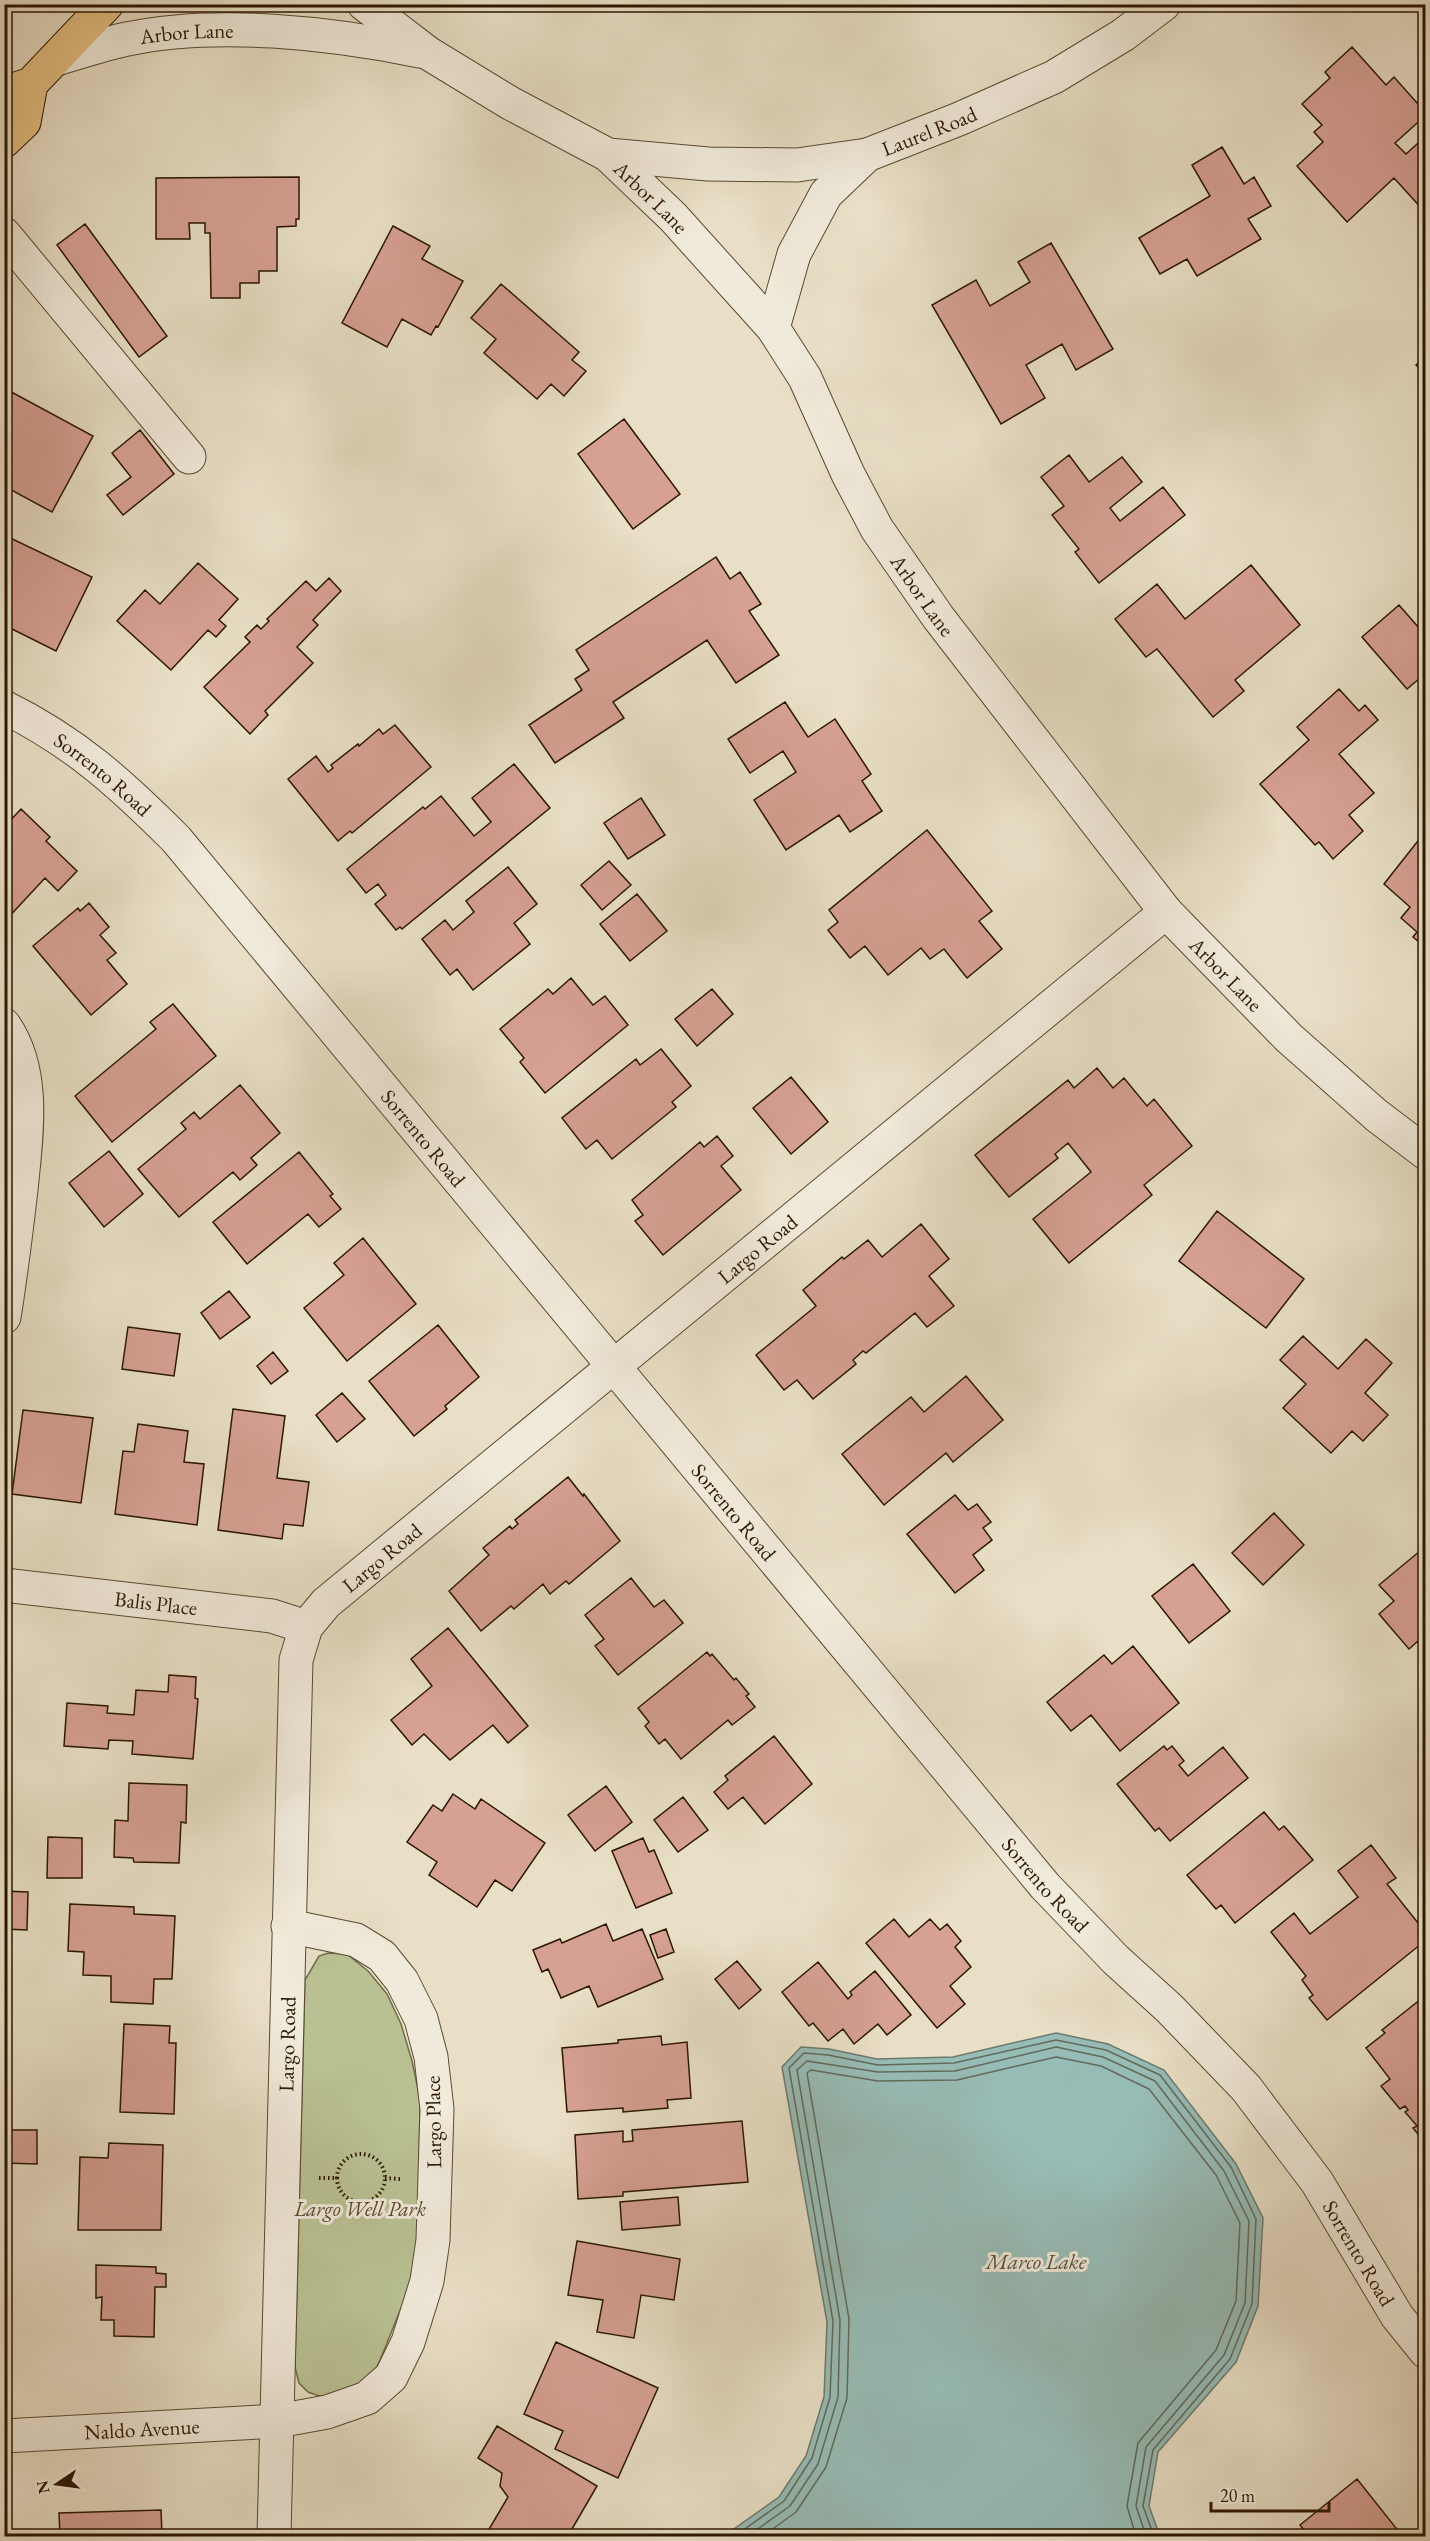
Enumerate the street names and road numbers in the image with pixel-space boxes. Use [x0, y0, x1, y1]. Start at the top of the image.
street label: Arbor Lane [137, 16, 234, 50]
street label: Laurel Road [877, 99, 981, 162]
street label: Arbor Lane [608, 154, 695, 239]
street label: Arbor Lane [884, 548, 961, 641]
street label: Sorrento Road [49, 726, 158, 822]
street label: Arbor Lane [1183, 930, 1269, 1017]
street label: Sorrento Road [376, 1083, 472, 1192]
street label: Largo Road [712, 1208, 803, 1289]
street label: Sorrento Road [686, 1457, 783, 1566]
street label: Largo Road [336, 1516, 427, 1598]
street label: Balis Place [113, 1584, 199, 1621]
street label: Sorrento Road [996, 1831, 1096, 1938]
street label: Largo Road [272, 1996, 301, 2092]
street label: Largo Place [419, 2075, 447, 2169]
street label: Sorrento Road [1317, 2195, 1402, 2311]
street label: Naldo Avenue [83, 2412, 200, 2445]

